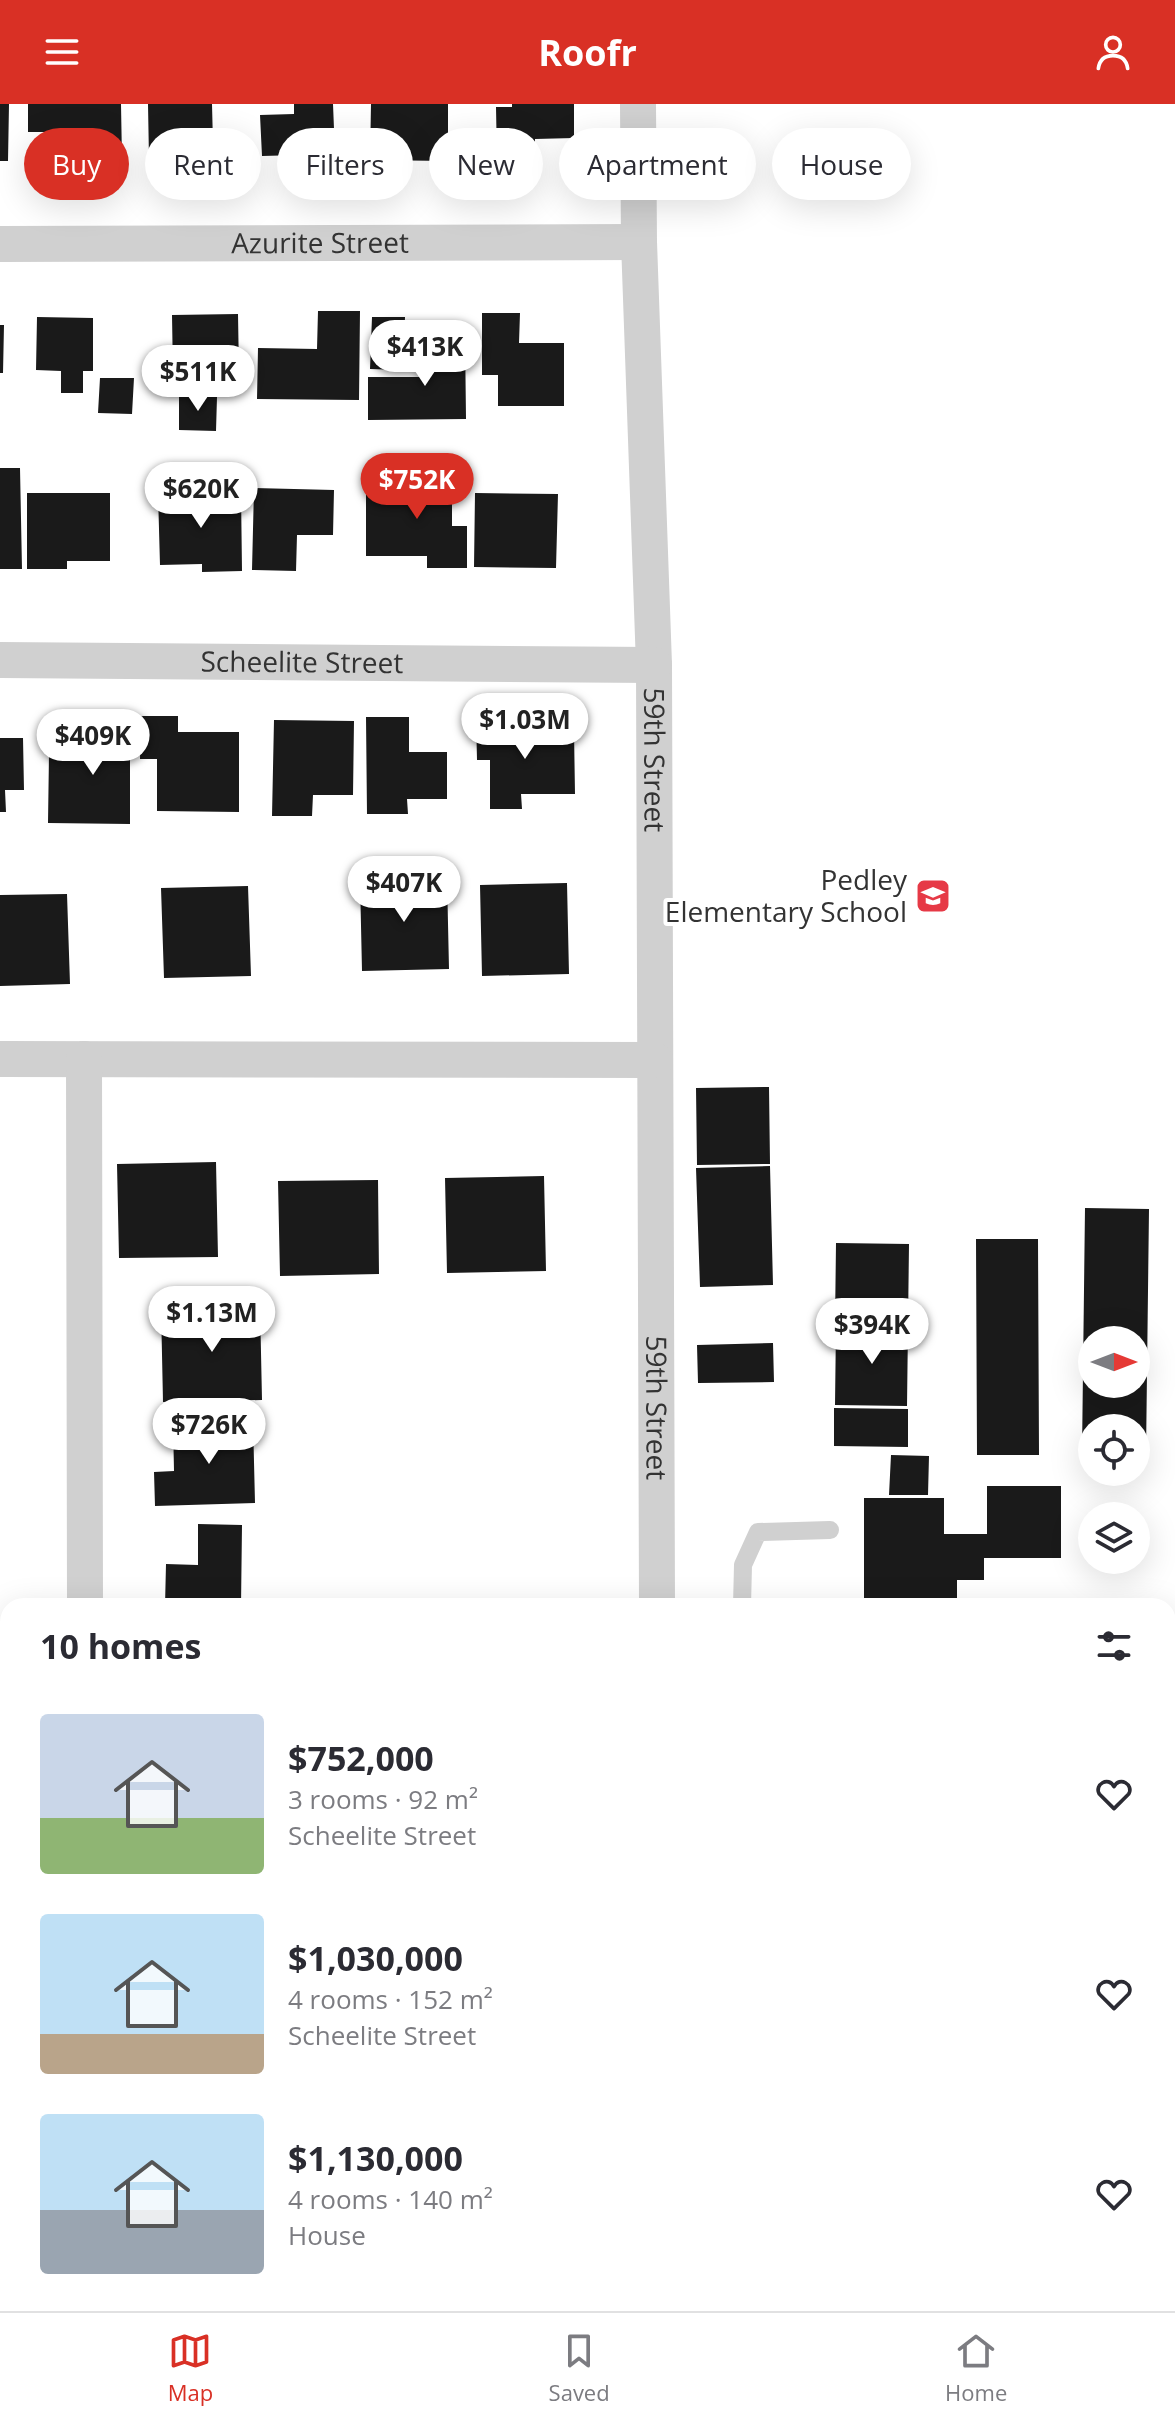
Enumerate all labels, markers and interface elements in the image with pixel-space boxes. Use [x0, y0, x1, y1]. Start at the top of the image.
text: Roofr [538, 28, 637, 77]
icon: menu [40, 30, 84, 74]
icon: person [1091, 30, 1135, 74]
chip: Buy [24, 128, 129, 200]
chip: Rent [145, 128, 261, 200]
chip: Filters [277, 128, 413, 200]
chip: New [429, 128, 543, 200]
chip: Apartment [559, 128, 756, 200]
chip: House [772, 128, 911, 200]
street label: Azurite Street [231, 223, 409, 261]
pin: $413K [369, 320, 481, 388]
text: $413K [387, 328, 463, 364]
pin: $511K [142, 345, 254, 413]
text: $511K [160, 353, 236, 389]
pin: $752K [361, 453, 473, 521]
text: $752K [379, 461, 455, 497]
pin: $620K [145, 462, 257, 530]
text: $620K [163, 470, 239, 506]
street label: Scheelite Street [200, 642, 404, 681]
street label: 59th Street [636, 687, 675, 832]
pin: $1.03M [460, 693, 590, 761]
text: $1.03M [479, 701, 571, 737]
pin: $409K [37, 709, 149, 777]
text: $409K [55, 717, 131, 753]
pin: $407K [348, 856, 460, 924]
place label: Pedley Elementary School [665, 860, 908, 930]
text: $407K [366, 864, 442, 900]
school or university icon: Pedley Elementary School [914, 877, 952, 915]
pin: $1.13M [147, 1286, 277, 1354]
text: $1.13M [166, 1294, 258, 1330]
pin: $394K [816, 1298, 928, 1366]
text: $394K [834, 1306, 910, 1342]
north arrow [1078, 1326, 1150, 1398]
map controls [1078, 1326, 1150, 1574]
street label: 59th Street [638, 1335, 677, 1480]
pin: $726K [153, 1398, 265, 1466]
text: $726K [171, 1406, 247, 1442]
button: locate [1078, 1414, 1150, 1486]
button: layers [1078, 1502, 1150, 1574]
text: 10 homes [40, 1623, 201, 1669]
icon: filters [1092, 1624, 1136, 1668]
text: $752,000 [288, 1735, 434, 1781]
icon: home [104, 1746, 200, 1842]
icon: heart [1092, 1772, 1136, 1816]
text: 3 rooms · 92 m² [288, 1781, 478, 1817]
text: Scheelite Street [288, 1817, 476, 1853]
text: $1,030,000 [288, 1935, 463, 1981]
icon: home [104, 1946, 200, 2042]
icon: heart [1092, 1972, 1136, 2016]
text: 4 rooms · 152 m² [288, 1981, 493, 2017]
text: Scheelite Street [288, 2017, 476, 2053]
text: $1,130,000 [288, 2135, 463, 2181]
icon: home [104, 2146, 200, 2242]
icon: heart [1092, 2172, 1136, 2216]
text: 4 rooms · 140 m² [288, 2181, 493, 2217]
text: House [288, 2217, 366, 2253]
tab: Map [168, 2329, 213, 2407]
tab: Saved [549, 2329, 610, 2407]
tab: Home [945, 2329, 1007, 2407]

